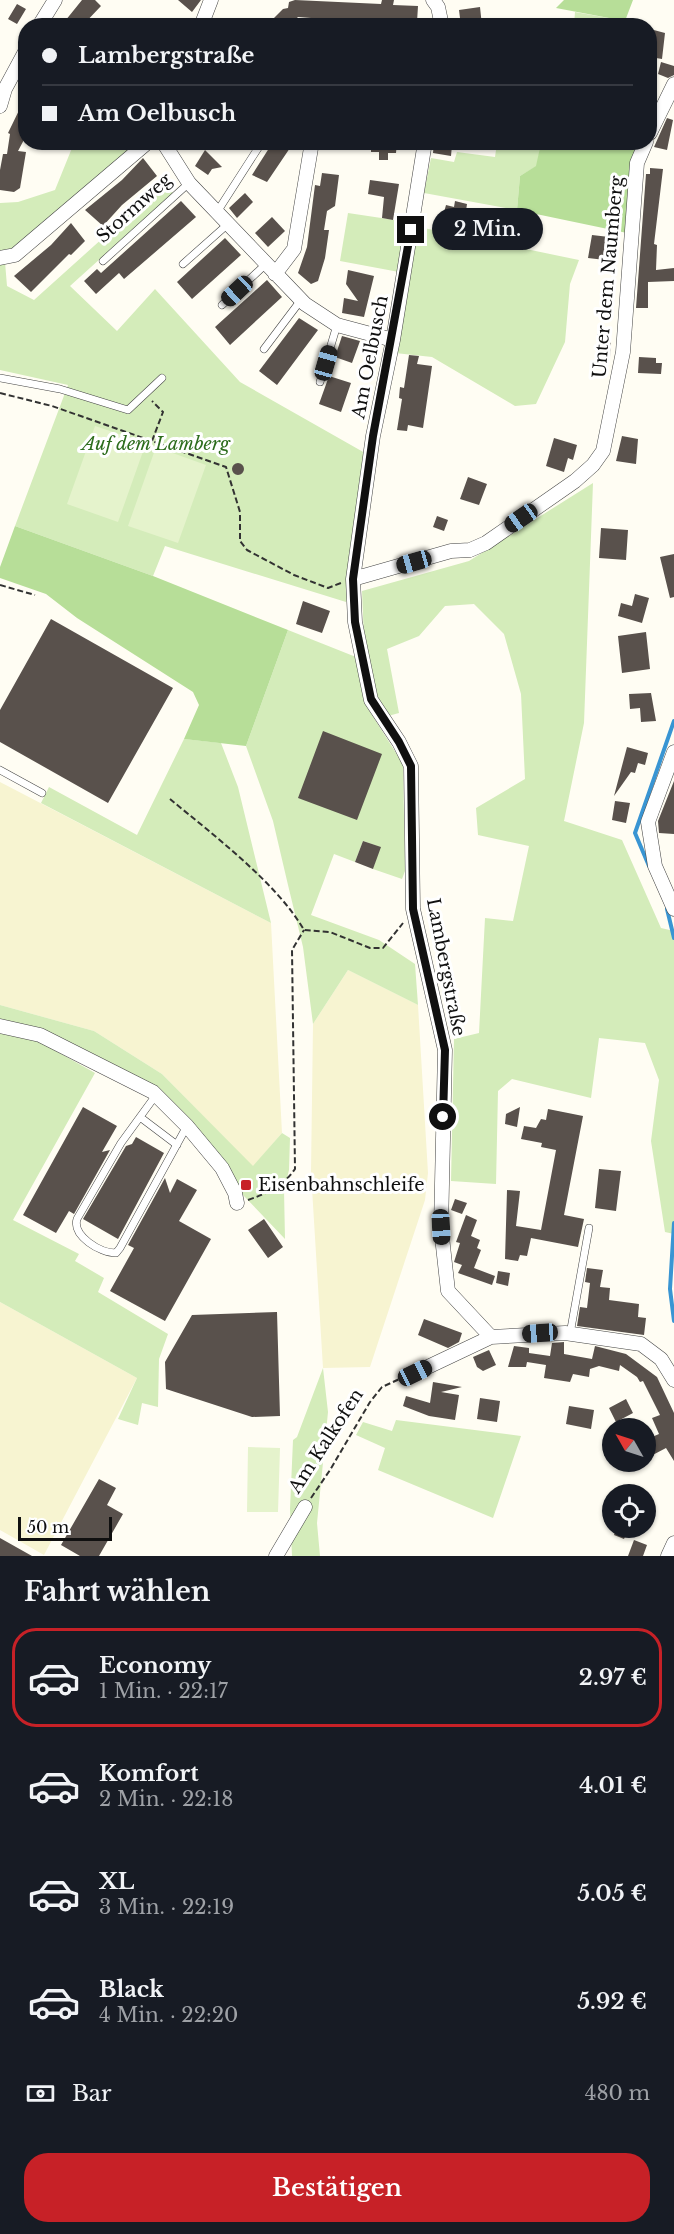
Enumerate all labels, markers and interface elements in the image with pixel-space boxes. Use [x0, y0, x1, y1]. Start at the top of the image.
text: Lambergstraße [78, 42, 254, 69]
text: Am Oelbusch [78, 100, 236, 127]
street label: Stormweg [92, 168, 176, 248]
street label: Unter dem Naumberg [588, 175, 628, 379]
callout: 2 Min. [432, 209, 543, 251]
route end [397, 216, 424, 243]
text: 2 Min. [454, 217, 521, 241]
car [218, 272, 256, 310]
street label: Am Oelbusch [347, 293, 393, 422]
car [312, 343, 340, 383]
park label: Auf dem Lamberg [80, 433, 231, 455]
car [501, 500, 541, 536]
car [394, 548, 434, 576]
street label: Lambergstraße [422, 896, 470, 1038]
route start [429, 1103, 456, 1130]
place label: Eisenbahnschleife [258, 1174, 425, 1196]
marker: Eisenbahnschleife [239, 1178, 253, 1192]
car [431, 1209, 451, 1245]
car [521, 1323, 559, 1343]
car [395, 1357, 435, 1389]
street label: Am Kalkofen [283, 1385, 368, 1498]
north arrow [602, 1418, 656, 1472]
map controls [602, 1418, 656, 1538]
button: locate [602, 1484, 656, 1538]
scale bar [18, 1514, 112, 1542]
text: 50 m [27, 1517, 69, 1537]
text: Fahrt wählen [24, 1575, 210, 1608]
icon: car [27, 1651, 81, 1705]
text: Economy [99, 1652, 211, 1679]
text: 2.97 € [579, 1664, 647, 1691]
text: 1 Min. · 22:17 [99, 1679, 228, 1703]
icon: car [27, 1759, 81, 1813]
text: Komfort [99, 1760, 199, 1787]
text: 4.01 € [579, 1772, 647, 1799]
text: 2 Min. · 22:18 [99, 1787, 233, 1811]
icon: car [27, 1867, 81, 1921]
text: XL [99, 1868, 134, 1895]
text: 5.05 € [577, 1880, 647, 1907]
text: 3 Min. · 22:19 [99, 1895, 234, 1919]
icon: car [27, 1975, 81, 2029]
text: Black [99, 1976, 164, 2003]
text: 5.92 € [577, 1988, 647, 2015]
text: 4 Min. · 22:20 [99, 2003, 238, 2027]
icon: cash [24, 2077, 57, 2110]
text: Bar [72, 2080, 112, 2107]
text: 480 m [585, 2081, 650, 2105]
button: Bestätigen [24, 2153, 650, 2222]

